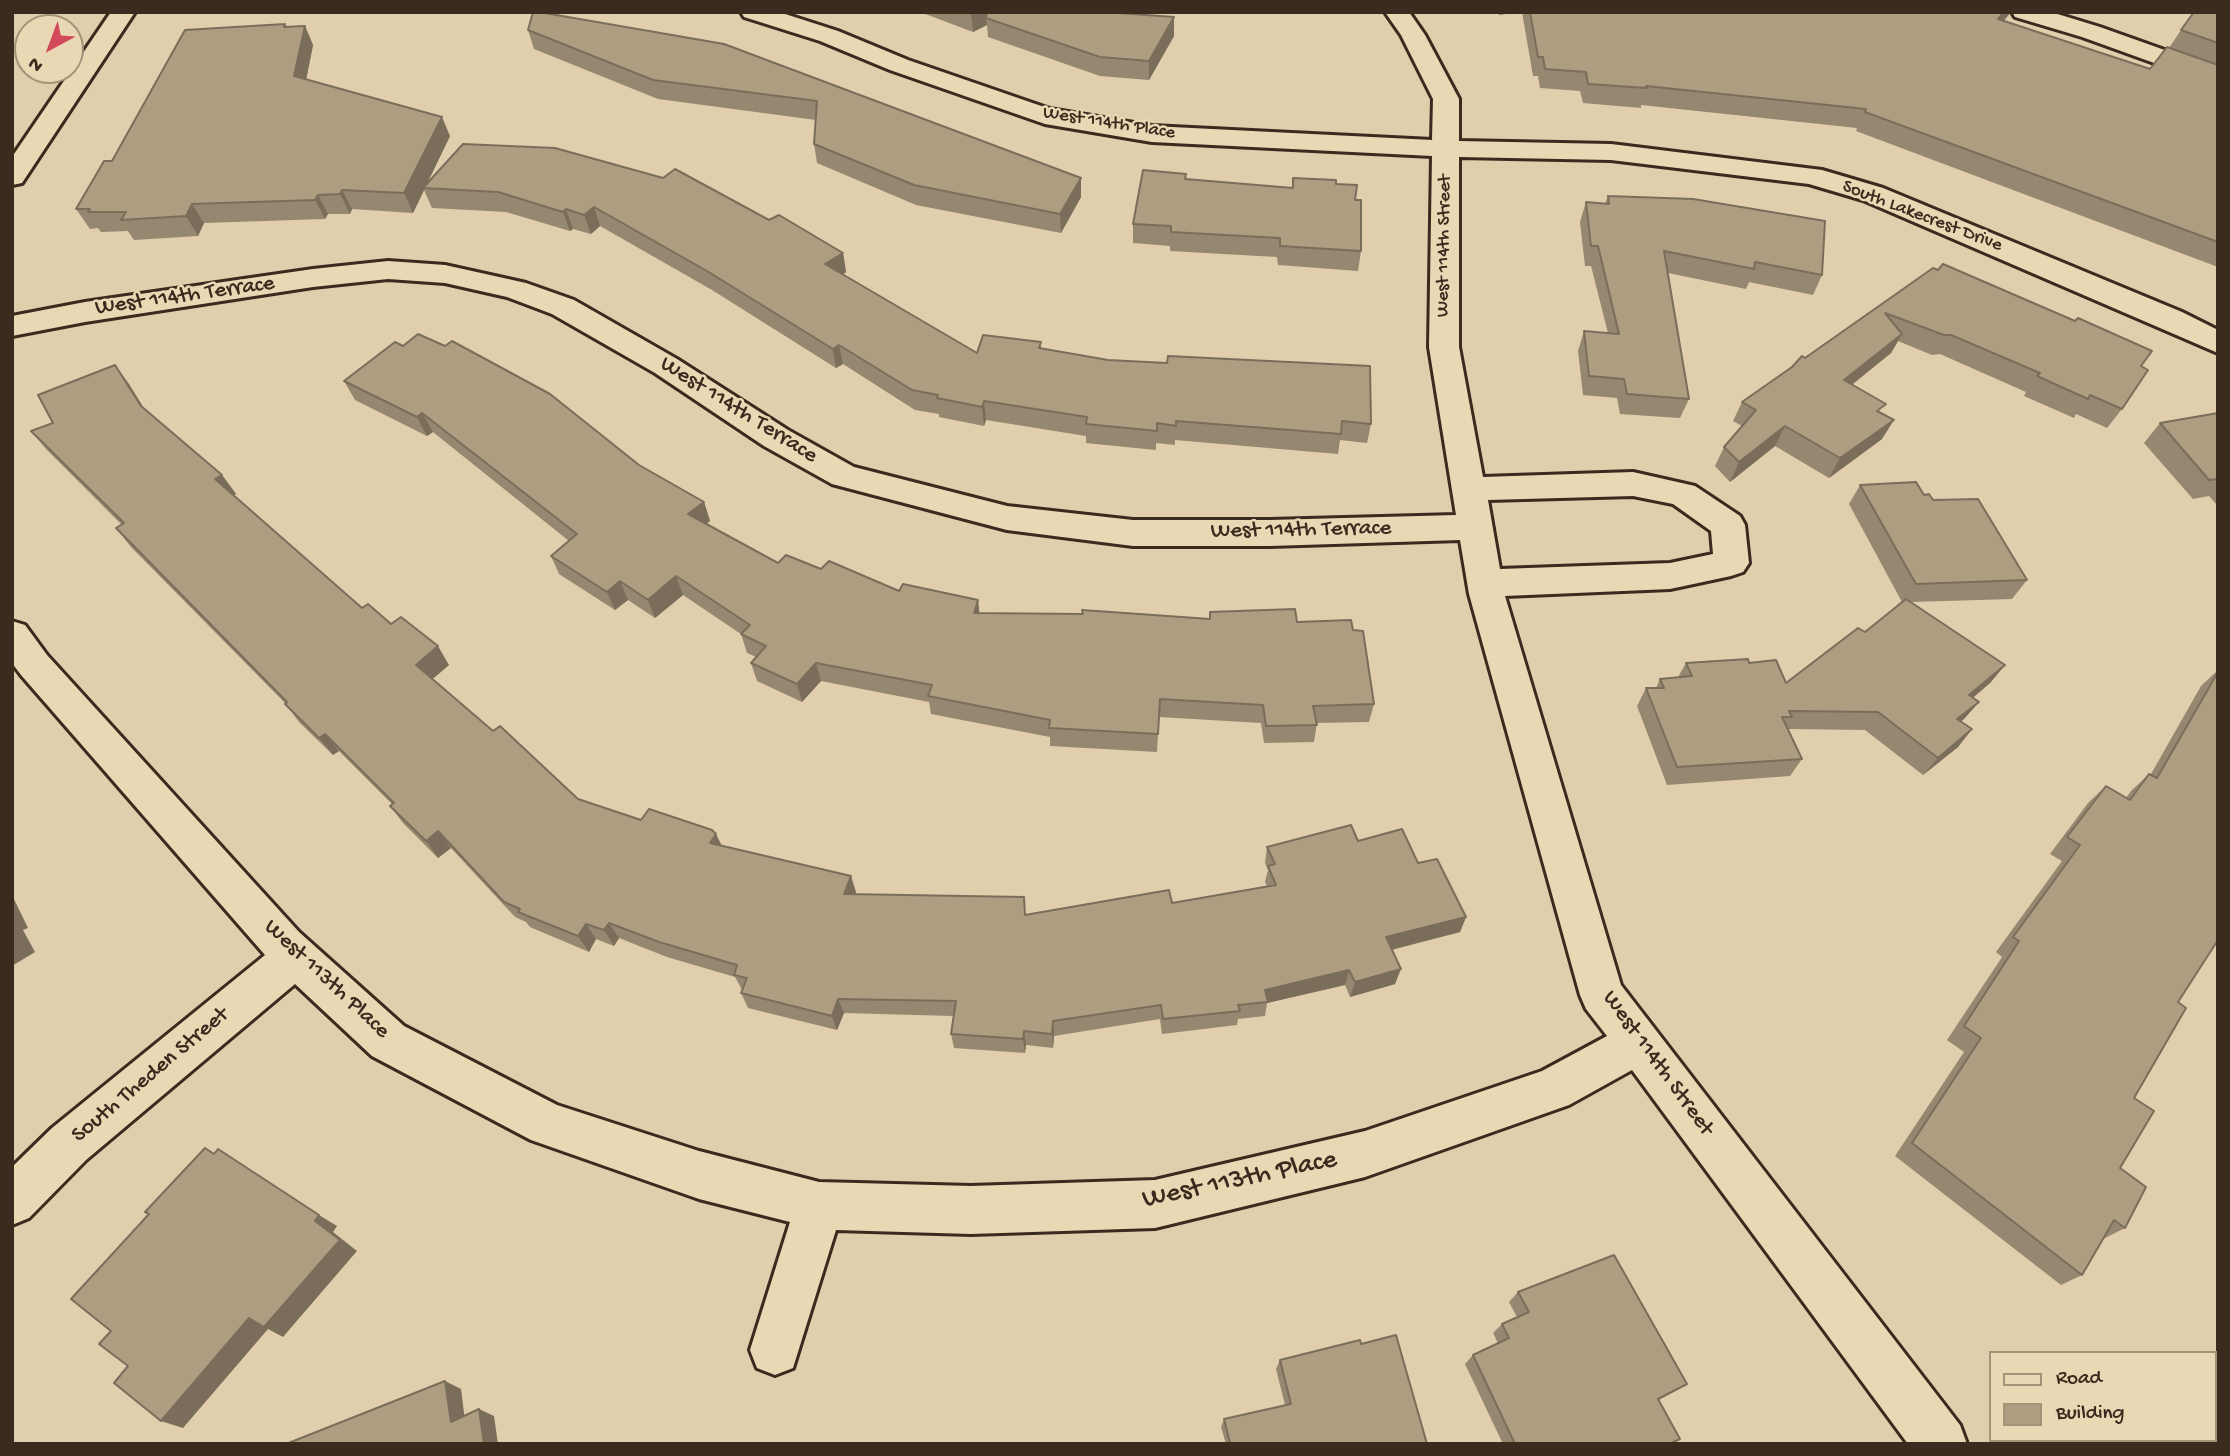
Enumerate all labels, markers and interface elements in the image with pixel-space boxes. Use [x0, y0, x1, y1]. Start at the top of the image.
north arrow [14, 14, 84, 84]
text: N [24, 51, 48, 76]
street label: West 114th Place [1041, 102, 1177, 146]
street label: West 114th Street [1432, 174, 1458, 318]
street label: South Lakecrest Drive [1839, 176, 2005, 258]
street label: West 114th Terrace [94, 271, 276, 323]
street label: West 114th Terrace [654, 351, 822, 471]
street label: West 114th Terrace [1210, 516, 1392, 546]
street label: West 113th Place [257, 914, 395, 1046]
street label: West 114th Street [1595, 986, 1719, 1142]
street label: South Theden Street [67, 1002, 235, 1150]
street label: West 113th Place [1140, 1144, 1340, 1218]
legend [1988, 1351, 2216, 1442]
text: Road [2056, 1367, 2102, 1392]
text: Building [2056, 1402, 2125, 1427]

